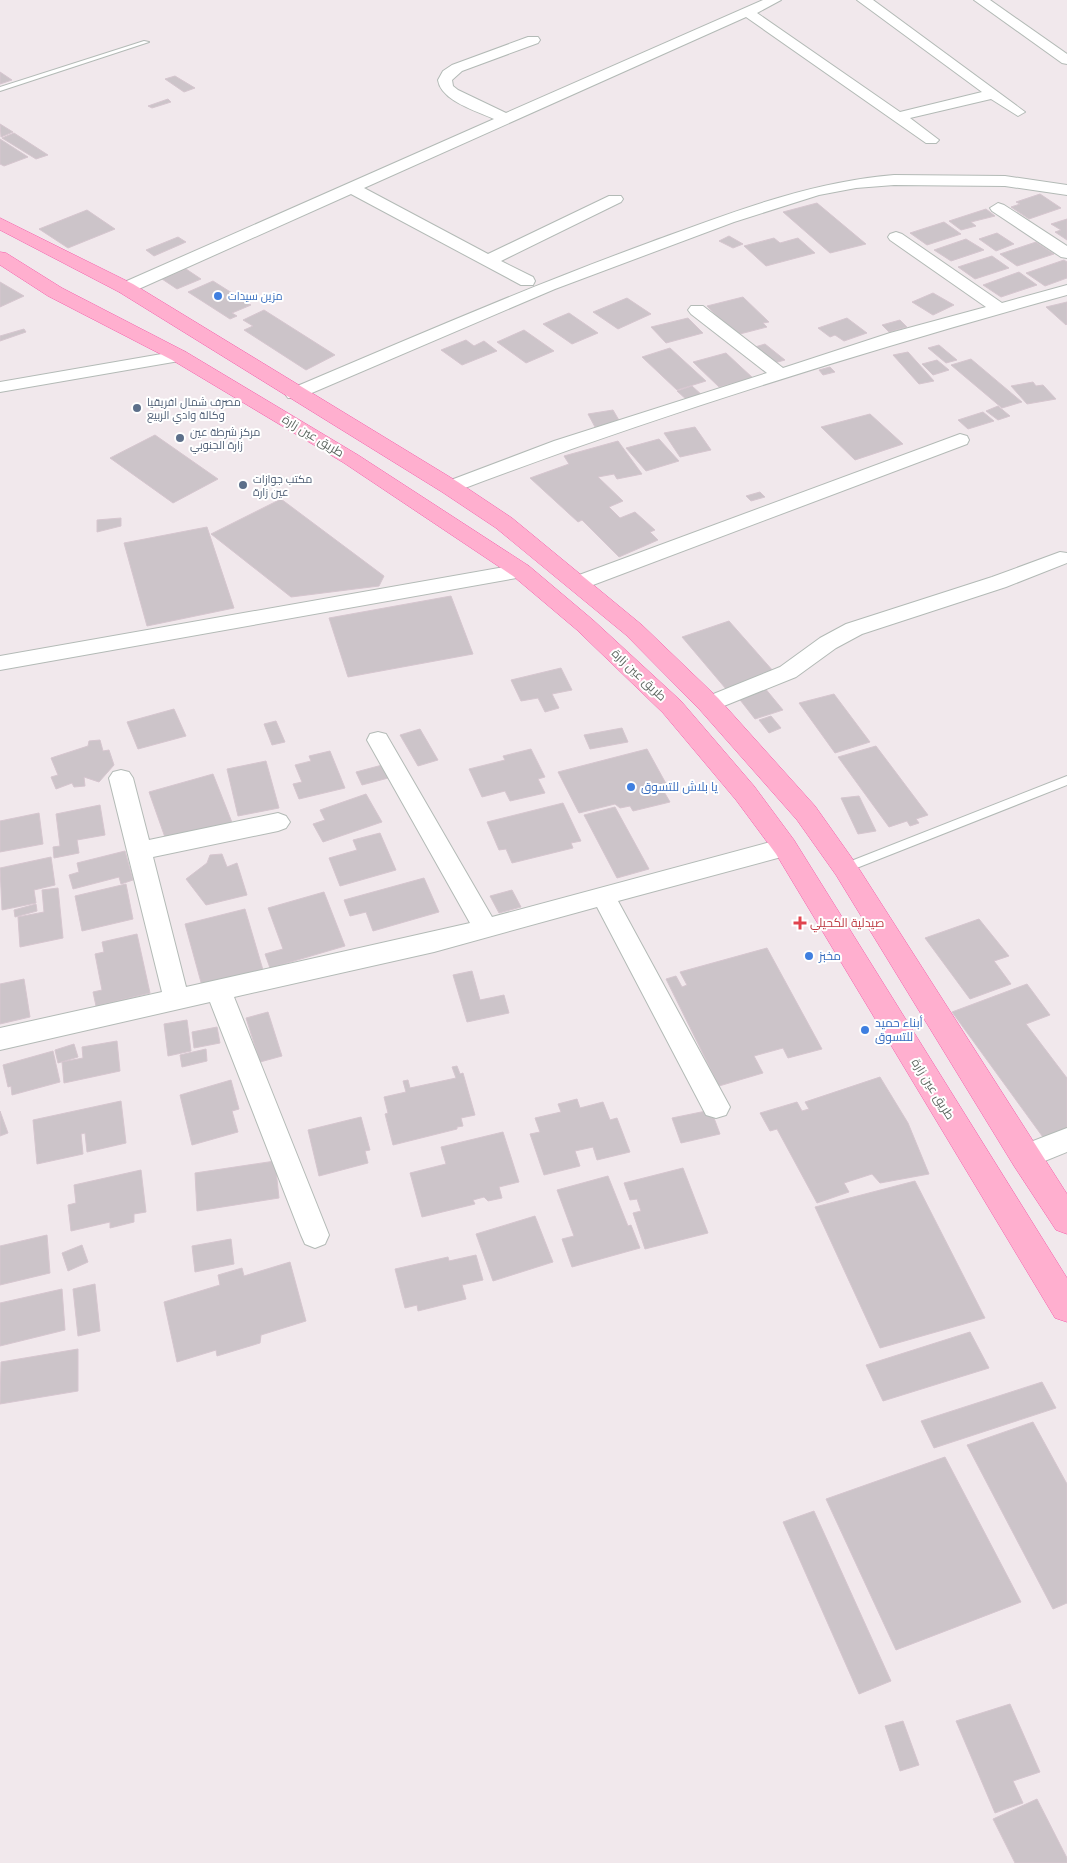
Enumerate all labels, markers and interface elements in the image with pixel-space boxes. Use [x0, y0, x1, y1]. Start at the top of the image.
place label: مزين سيدات [228, 289, 283, 304]
marker: مزين سيدات [212, 290, 224, 302]
place label: مصرف شمال افريقيا وكالة وادي الربيع [147, 395, 241, 424]
marker: مصرف شمال افريقيا وكالة وادي الربيع [131, 402, 143, 414]
street label: طريق عين زارة [279, 411, 347, 461]
place label: مركز شرطة عين زارة الجنوبي [190, 425, 260, 454]
marker: مركز شرطة عين زارة الجنوبي [174, 432, 186, 444]
place label: مكتب جوازات عين زارة [253, 472, 312, 500]
marker: مكتب جوازات عين زارة [237, 479, 249, 491]
street label: طريق عين زارة [608, 646, 670, 704]
place label: يا بلاش للتسوق [641, 779, 719, 795]
marker: يا بلاش للتسوق [625, 781, 637, 793]
place label: صيدلية الكحيلي [810, 915, 884, 933]
marker: صيدلية الكحيلي [794, 917, 806, 929]
place label: مخبز [818, 948, 841, 964]
marker: مخبز [803, 950, 815, 962]
place label: أبناء حميد للتسوق [875, 1015, 923, 1045]
marker: أبناء حميد للتسوق [859, 1024, 871, 1036]
street label: طريق عين زارة [908, 1055, 958, 1123]

